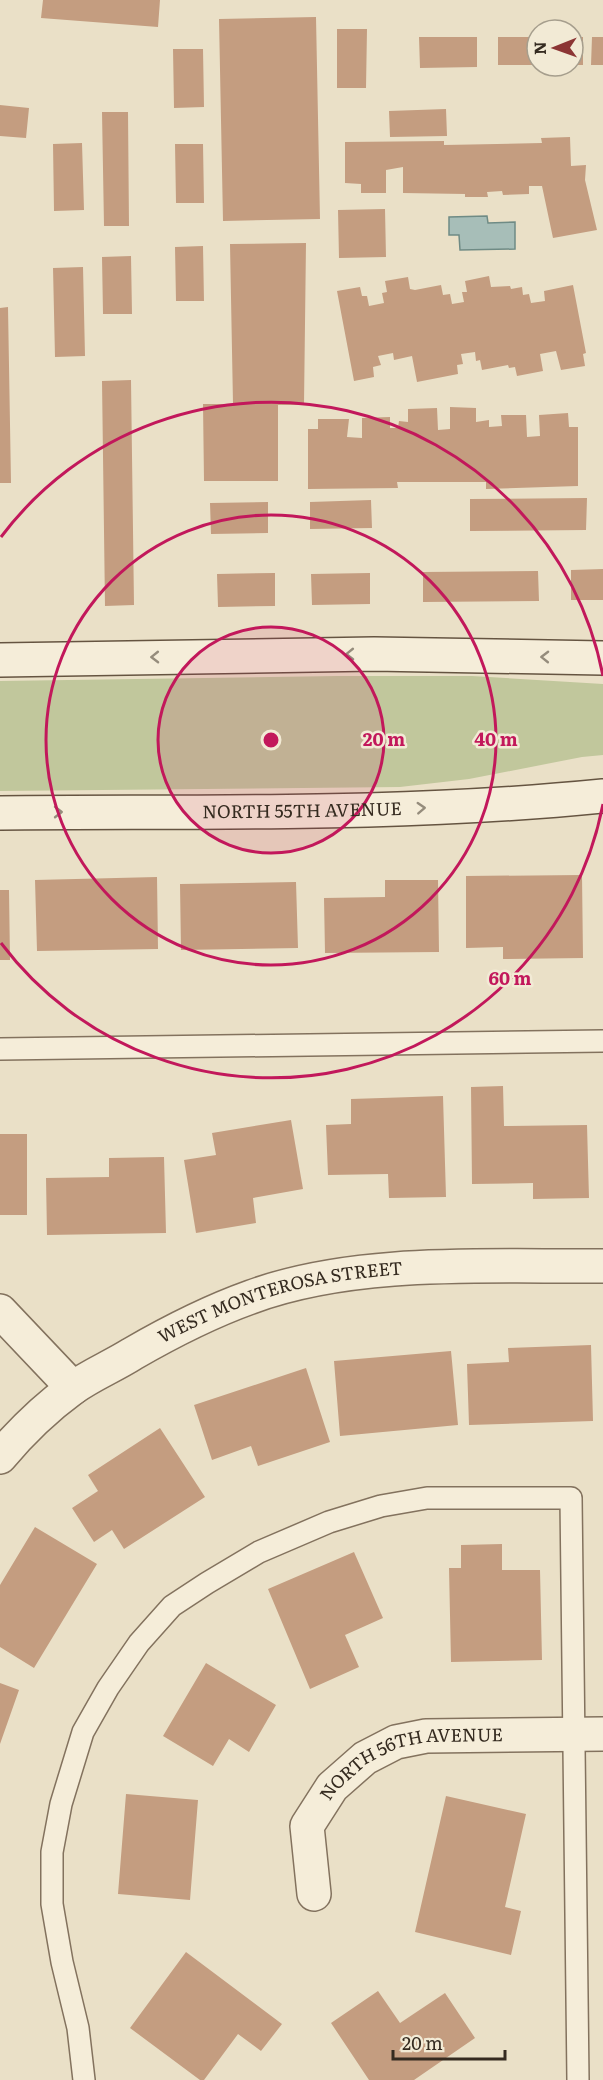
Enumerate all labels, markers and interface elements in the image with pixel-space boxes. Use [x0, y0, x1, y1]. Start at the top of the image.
north arrow [525, 18, 585, 78]
text: N [527, 41, 551, 55]
one-way arrow [345, 648, 354, 660]
one-way arrow [150, 651, 159, 663]
one-way arrow [540, 651, 549, 663]
text: 20 m [363, 725, 405, 752]
text: 40 m [474, 725, 518, 752]
centre of rings [261, 730, 281, 750]
street label: NORTH 55TH AVENUE [202, 794, 402, 824]
one-way arrow [417, 802, 426, 815]
one-way arrow [54, 806, 63, 818]
text: 60 m [488, 964, 532, 991]
street label: WEST MONTEROSA STREET [152, 1253, 403, 1349]
street label: NORTH 56TH AVENUE [312, 1720, 503, 1805]
scale bar [393, 2023, 506, 2061]
text: 20 m [402, 2029, 443, 2056]

